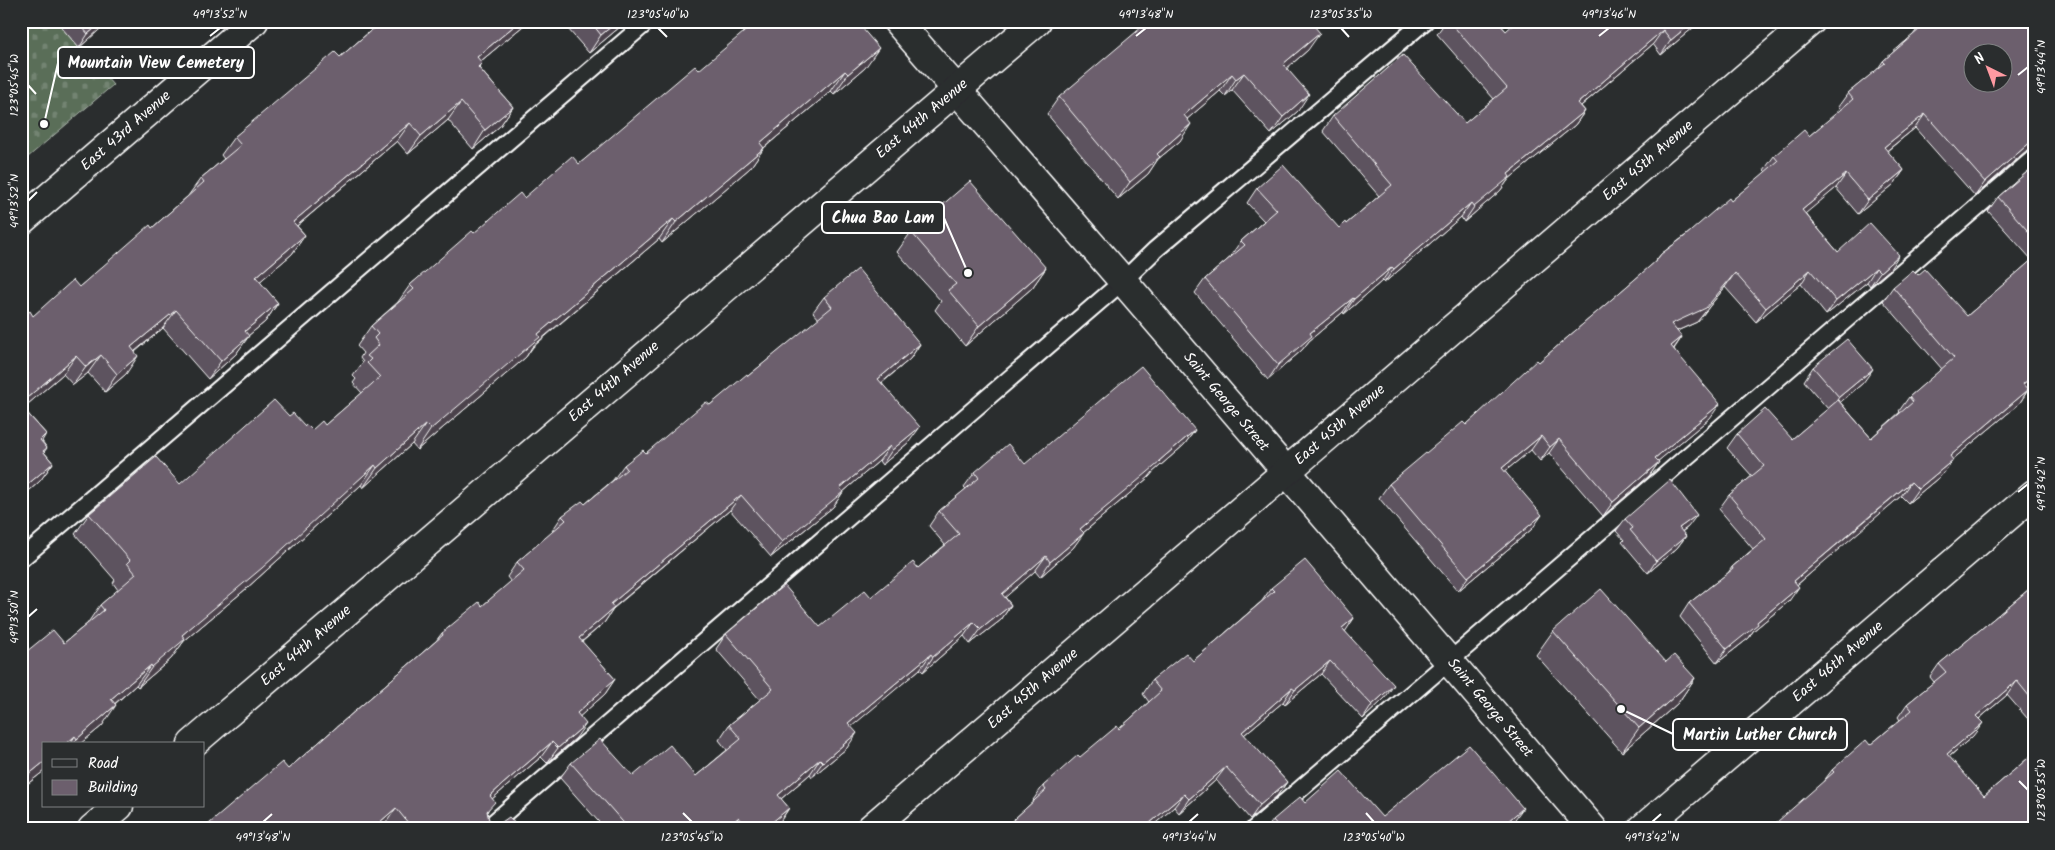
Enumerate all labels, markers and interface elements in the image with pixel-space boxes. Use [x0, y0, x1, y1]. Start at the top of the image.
text: 49°13'52"N [193, 5, 247, 24]
text: 123°05'40"W [627, 5, 689, 24]
text: 49°13'48"N [1119, 5, 1173, 24]
text: 123°05'35"W [1310, 5, 1372, 24]
text: 49°13'46"N [1582, 5, 1636, 24]
text: 49°13'44"N [2032, 40, 2051, 94]
north arrow [1962, 42, 2012, 92]
callout: Mountain View Cemetery [58, 47, 254, 78]
text: N [1969, 48, 1991, 70]
text: Mountain View Cemetery [68, 51, 245, 76]
text: 123°05'45"W [5, 54, 24, 116]
street label: East 44th Avenue [870, 73, 974, 165]
street label: East 43rd Avenue [75, 85, 177, 177]
street label: East 45th Avenue [1597, 114, 1699, 208]
text: 49°13'52"N [5, 174, 24, 228]
callout: Chua Bao Lam [822, 202, 944, 233]
text: Chua Bao Lam [832, 206, 934, 231]
street label: East 44th Avenue [563, 335, 665, 429]
street label: Saint George Street [1177, 347, 1275, 457]
street label: East 45th Avenue [1289, 378, 1391, 472]
text: 49°13'42"N [2032, 457, 2051, 511]
text: 49°13'50"N [5, 590, 24, 644]
street label: East 44th Avenue [255, 599, 357, 693]
street label: East 46th Avenue [1787, 615, 1889, 709]
street label: East 45th Avenue [982, 642, 1084, 736]
street label: Saint George Street [1441, 653, 1539, 763]
callout: Martin Luther Church [1673, 719, 1847, 750]
text: Martin Luther Church [1683, 723, 1837, 748]
legend [42, 742, 205, 808]
text: Road [88, 752, 119, 776]
text: 123°05'35"W [2032, 759, 2051, 821]
text: Building [88, 776, 138, 800]
text: 49°13'48"N [236, 828, 290, 847]
text: 123°05'45"W [661, 828, 723, 847]
text: 49°13'44"N [1162, 828, 1216, 847]
text: 123°05'40"W [1343, 828, 1405, 847]
text: 49°13'42"N [1625, 828, 1679, 847]

